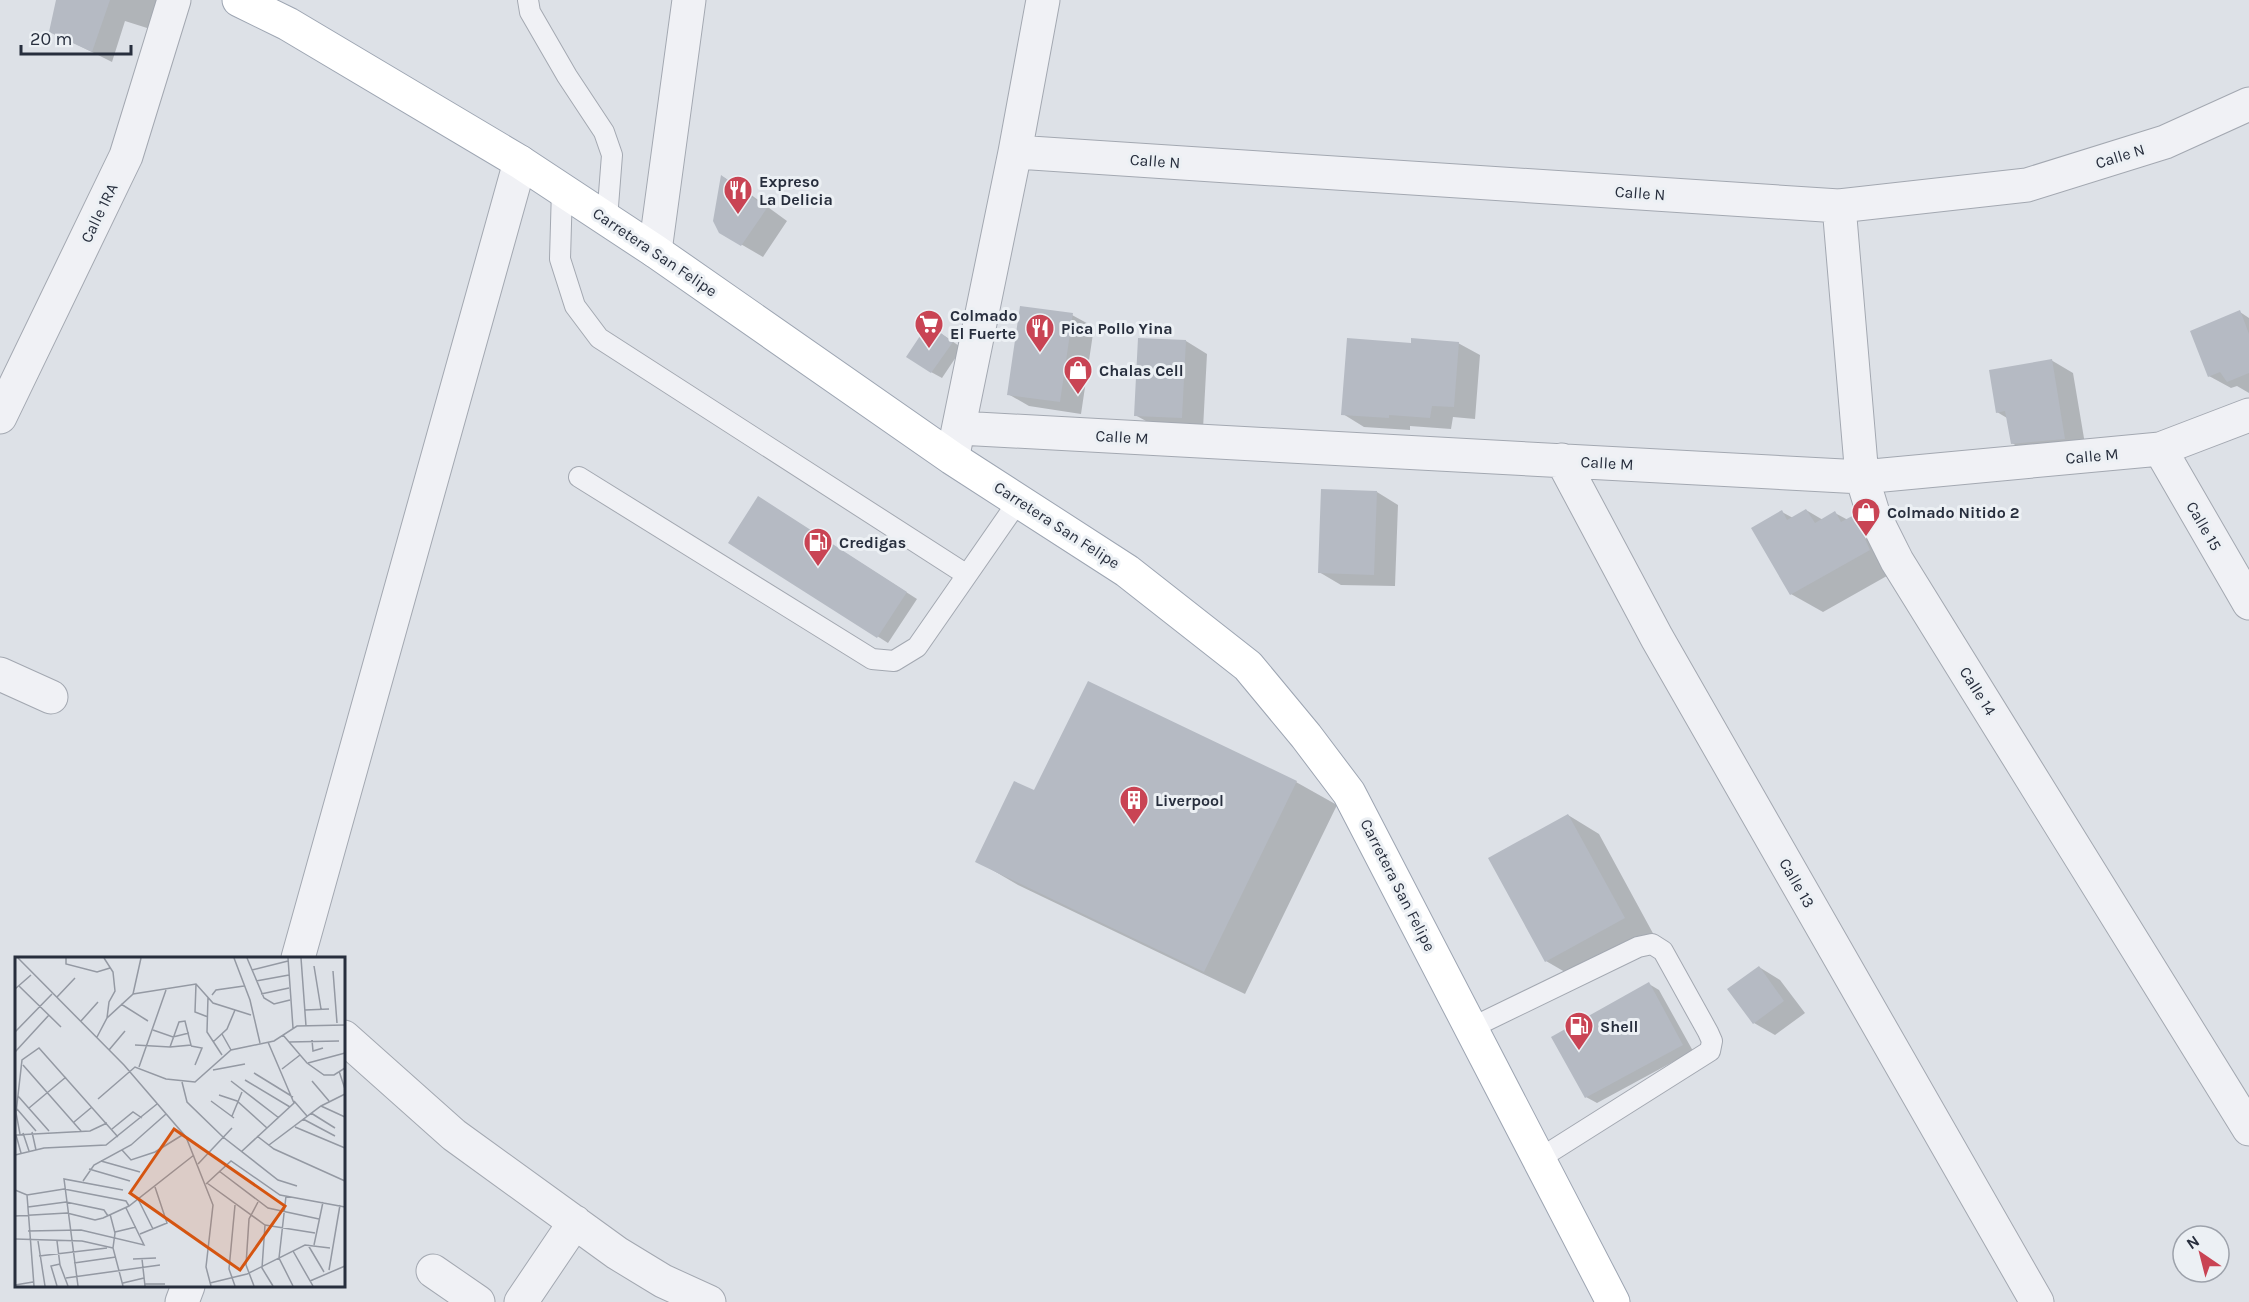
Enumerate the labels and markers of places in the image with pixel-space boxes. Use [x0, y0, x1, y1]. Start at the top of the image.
place label: Expreso La Delicia [759, 172, 833, 209]
restaurant icon: Expreso La Delicia [722, 174, 754, 216]
place label: Colmado El Fuerte [950, 306, 1018, 343]
supermarket icon: Colmado El Fuerte [913, 308, 945, 350]
restaurant icon: Pica Pollo Yina [1024, 312, 1056, 354]
place label: Pica Pollo Yina [1061, 319, 1173, 338]
shop icon: Chalas Cell [1062, 354, 1094, 396]
place label: Chalas Cell [1099, 361, 1184, 380]
shop icon: Colmado Nitido 2 [1850, 496, 1882, 538]
place label: Colmado Nitido 2 [1887, 503, 2019, 522]
fuel station icon: Credigas [802, 526, 834, 568]
place label: Credigas [839, 533, 906, 552]
building icon: Liverpool [1118, 784, 1150, 826]
place label: Liverpool [1155, 791, 1224, 810]
fuel station icon: Shell [1563, 1010, 1595, 1052]
place label: Shell [1600, 1017, 1638, 1036]

